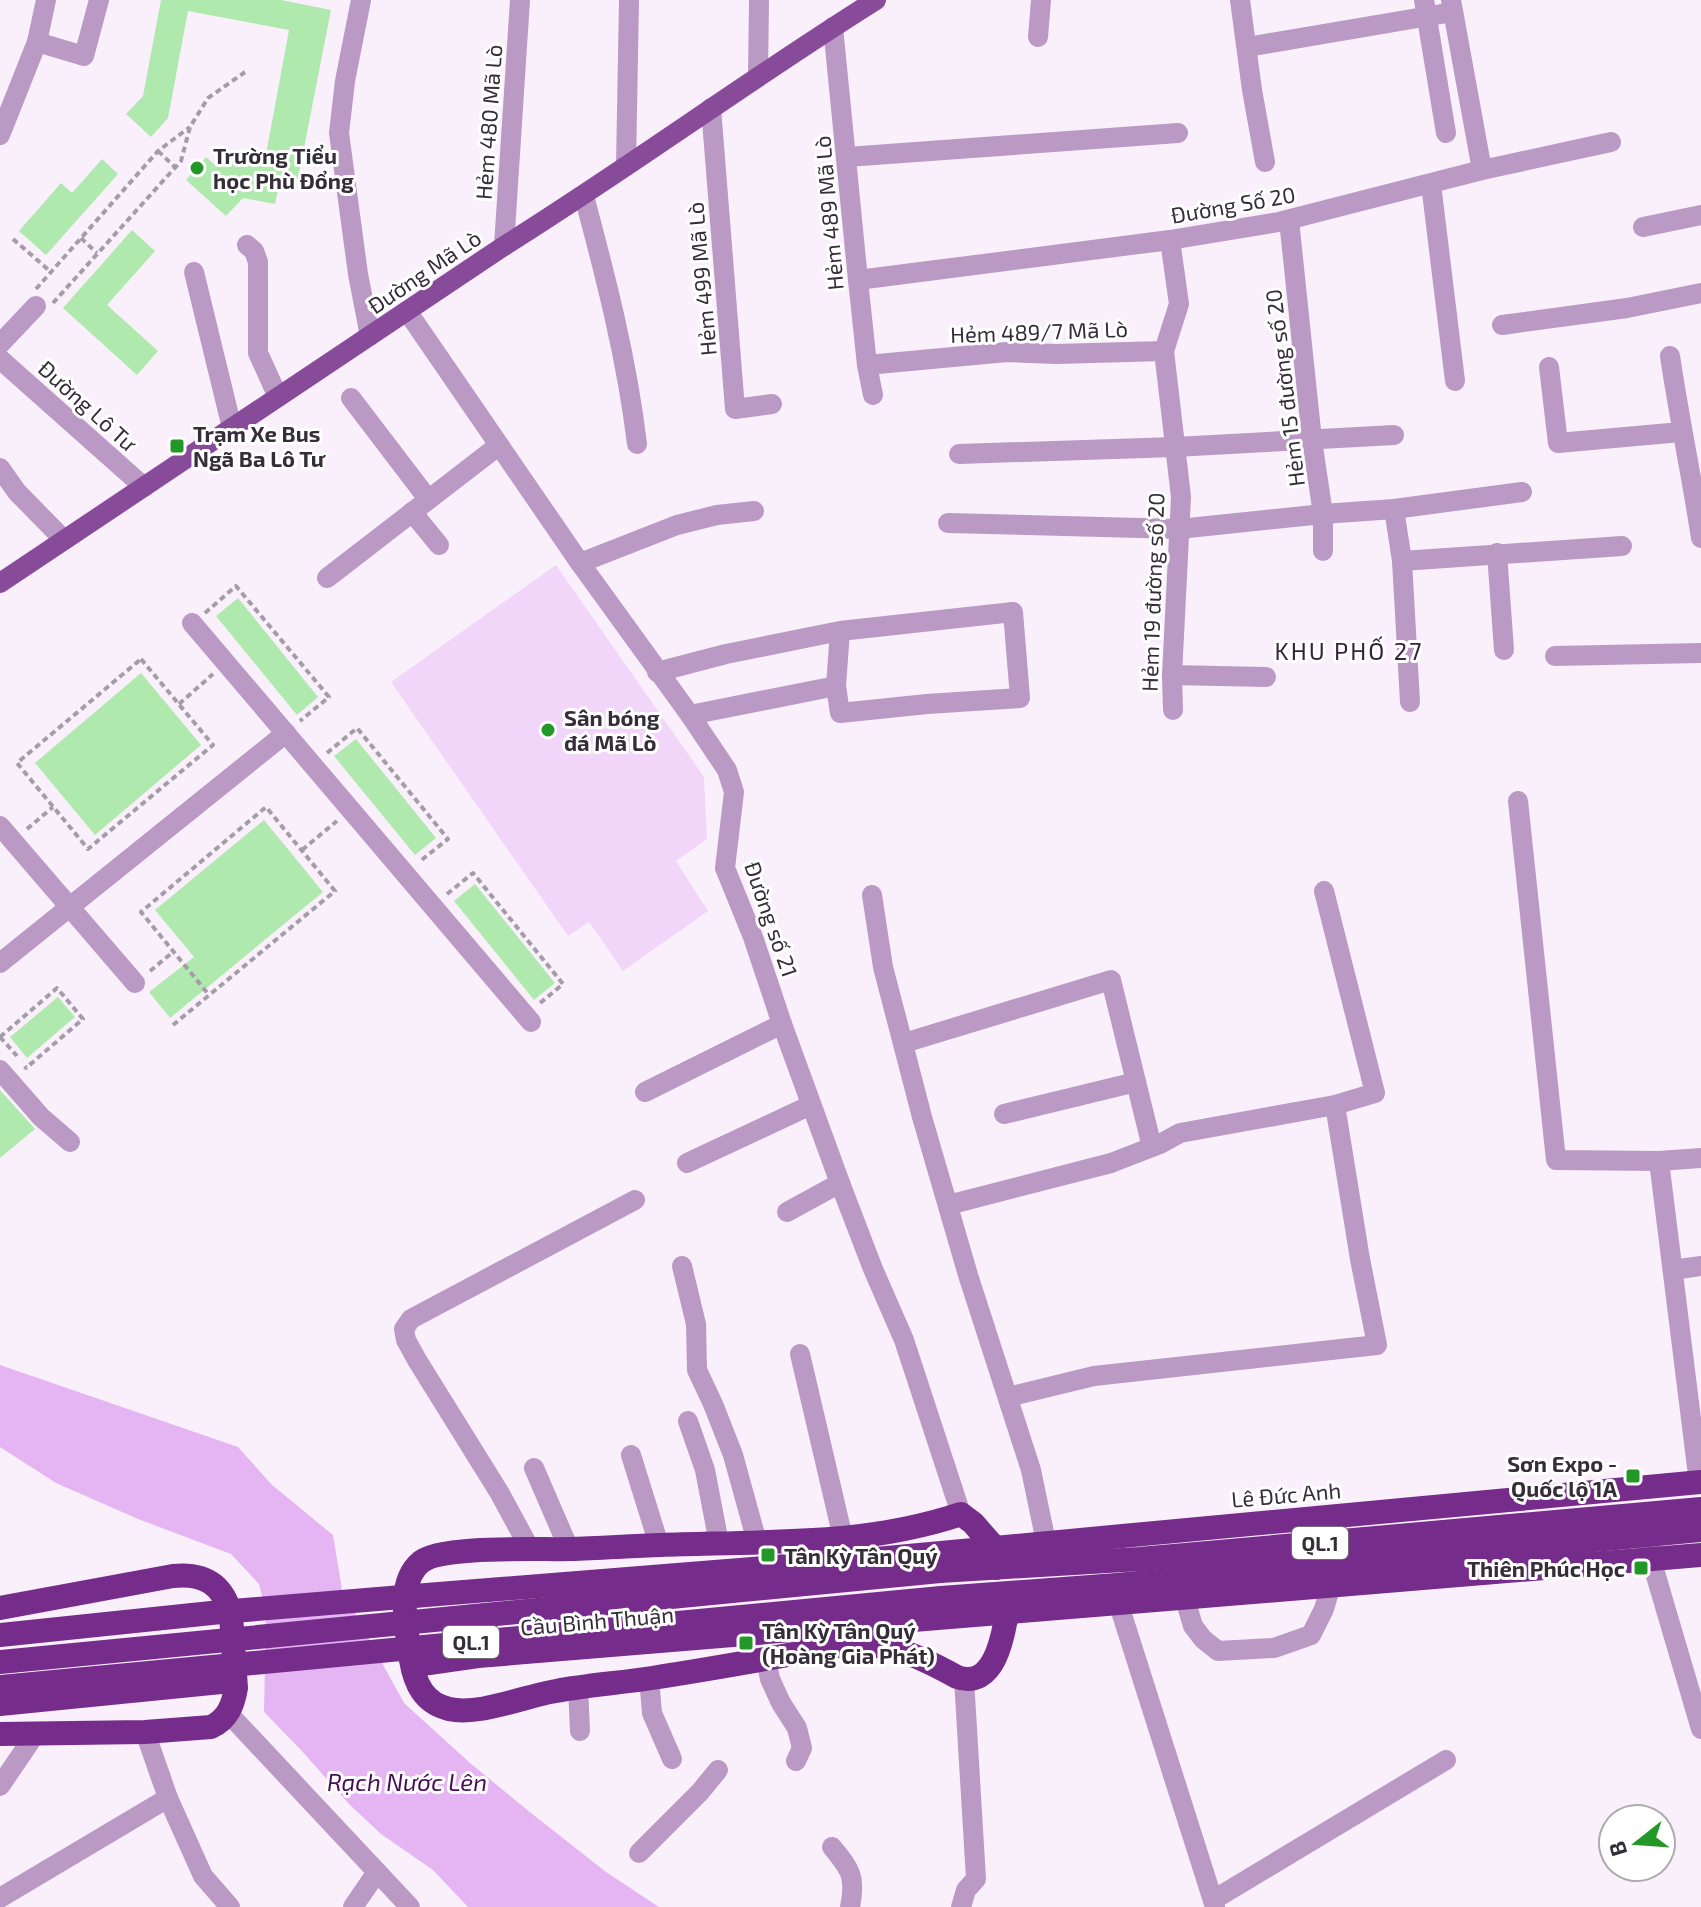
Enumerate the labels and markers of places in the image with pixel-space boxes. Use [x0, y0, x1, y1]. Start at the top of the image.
place label: Trường Tiểu học Phù Đổng [213, 142, 354, 193]
marker: Trường Tiểu học Phù Đổng [188, 159, 206, 177]
place label: Trạm Xe Bus Ngã Ba Lô Tư [193, 420, 327, 471]
marker: Trạm Xe Bus Ngã Ba Lô Tư [168, 437, 186, 455]
place label: Sân bóng đá Mã Lò [564, 704, 660, 755]
marker: Sân bóng đá Mã Lò [539, 721, 557, 739]
place label: Sơn Expo - Quốc lộ 1A [1507, 1450, 1618, 1502]
marker: Sơn Expo - Quốc lộ 1A [1624, 1467, 1642, 1485]
place label: Tân Kỳ Tân Quý [784, 1542, 938, 1569]
marker: Tân Kỳ Tân Quý [759, 1546, 777, 1564]
place label: Thiên Phúc Học [1467, 1555, 1625, 1581]
marker: Thiên Phúc Học [1632, 1559, 1650, 1577]
place label: Tân Kỳ Tân Quý (Hoàng Gia Phát) [762, 1617, 935, 1668]
marker: Tân Kỳ Tân Quý (Hoàng Gia Phát) [737, 1634, 755, 1652]

